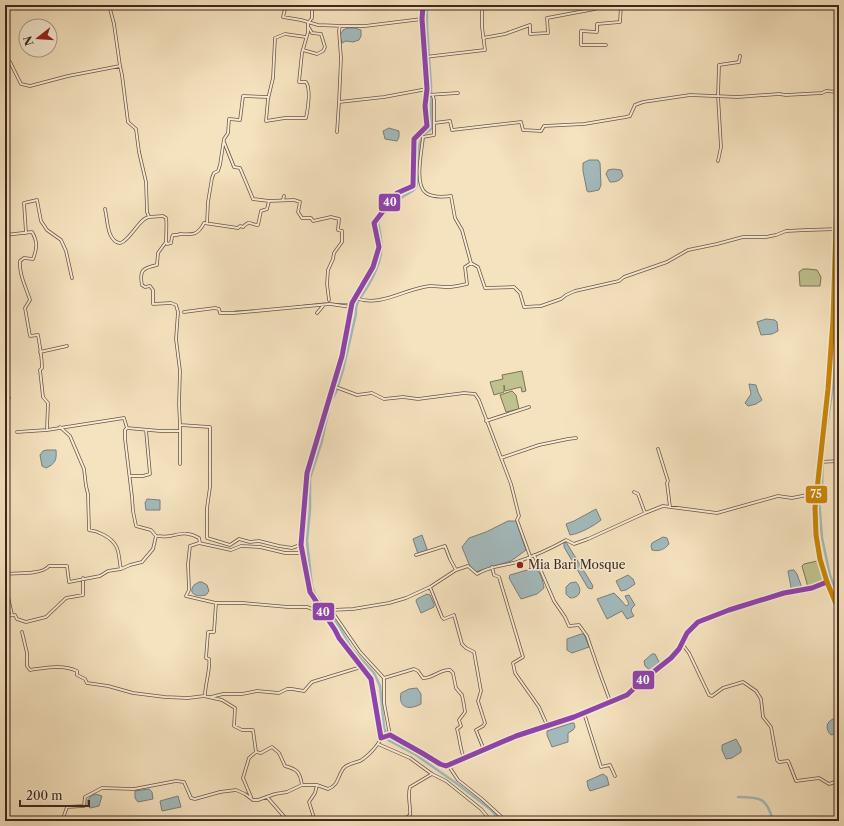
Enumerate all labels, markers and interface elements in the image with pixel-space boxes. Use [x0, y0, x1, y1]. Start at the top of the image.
north arrow [18, 18, 58, 58]
text: N [20, 34, 37, 48]
line badge: 40 [378, 193, 401, 212]
text: 40 [383, 195, 397, 209]
line badge: 75 [805, 485, 828, 504]
text: 75 [810, 487, 822, 501]
place label: Mia Bari Mosque [528, 557, 626, 572]
marker: Mia Bari Mosque [515, 560, 525, 570]
line badge: 40 [312, 602, 335, 621]
text: 40 [316, 605, 330, 619]
line badge: 40 [632, 670, 655, 690]
text: 40 [636, 673, 650, 687]
scale bar [20, 782, 89, 808]
text: 200 m [26, 788, 63, 803]

